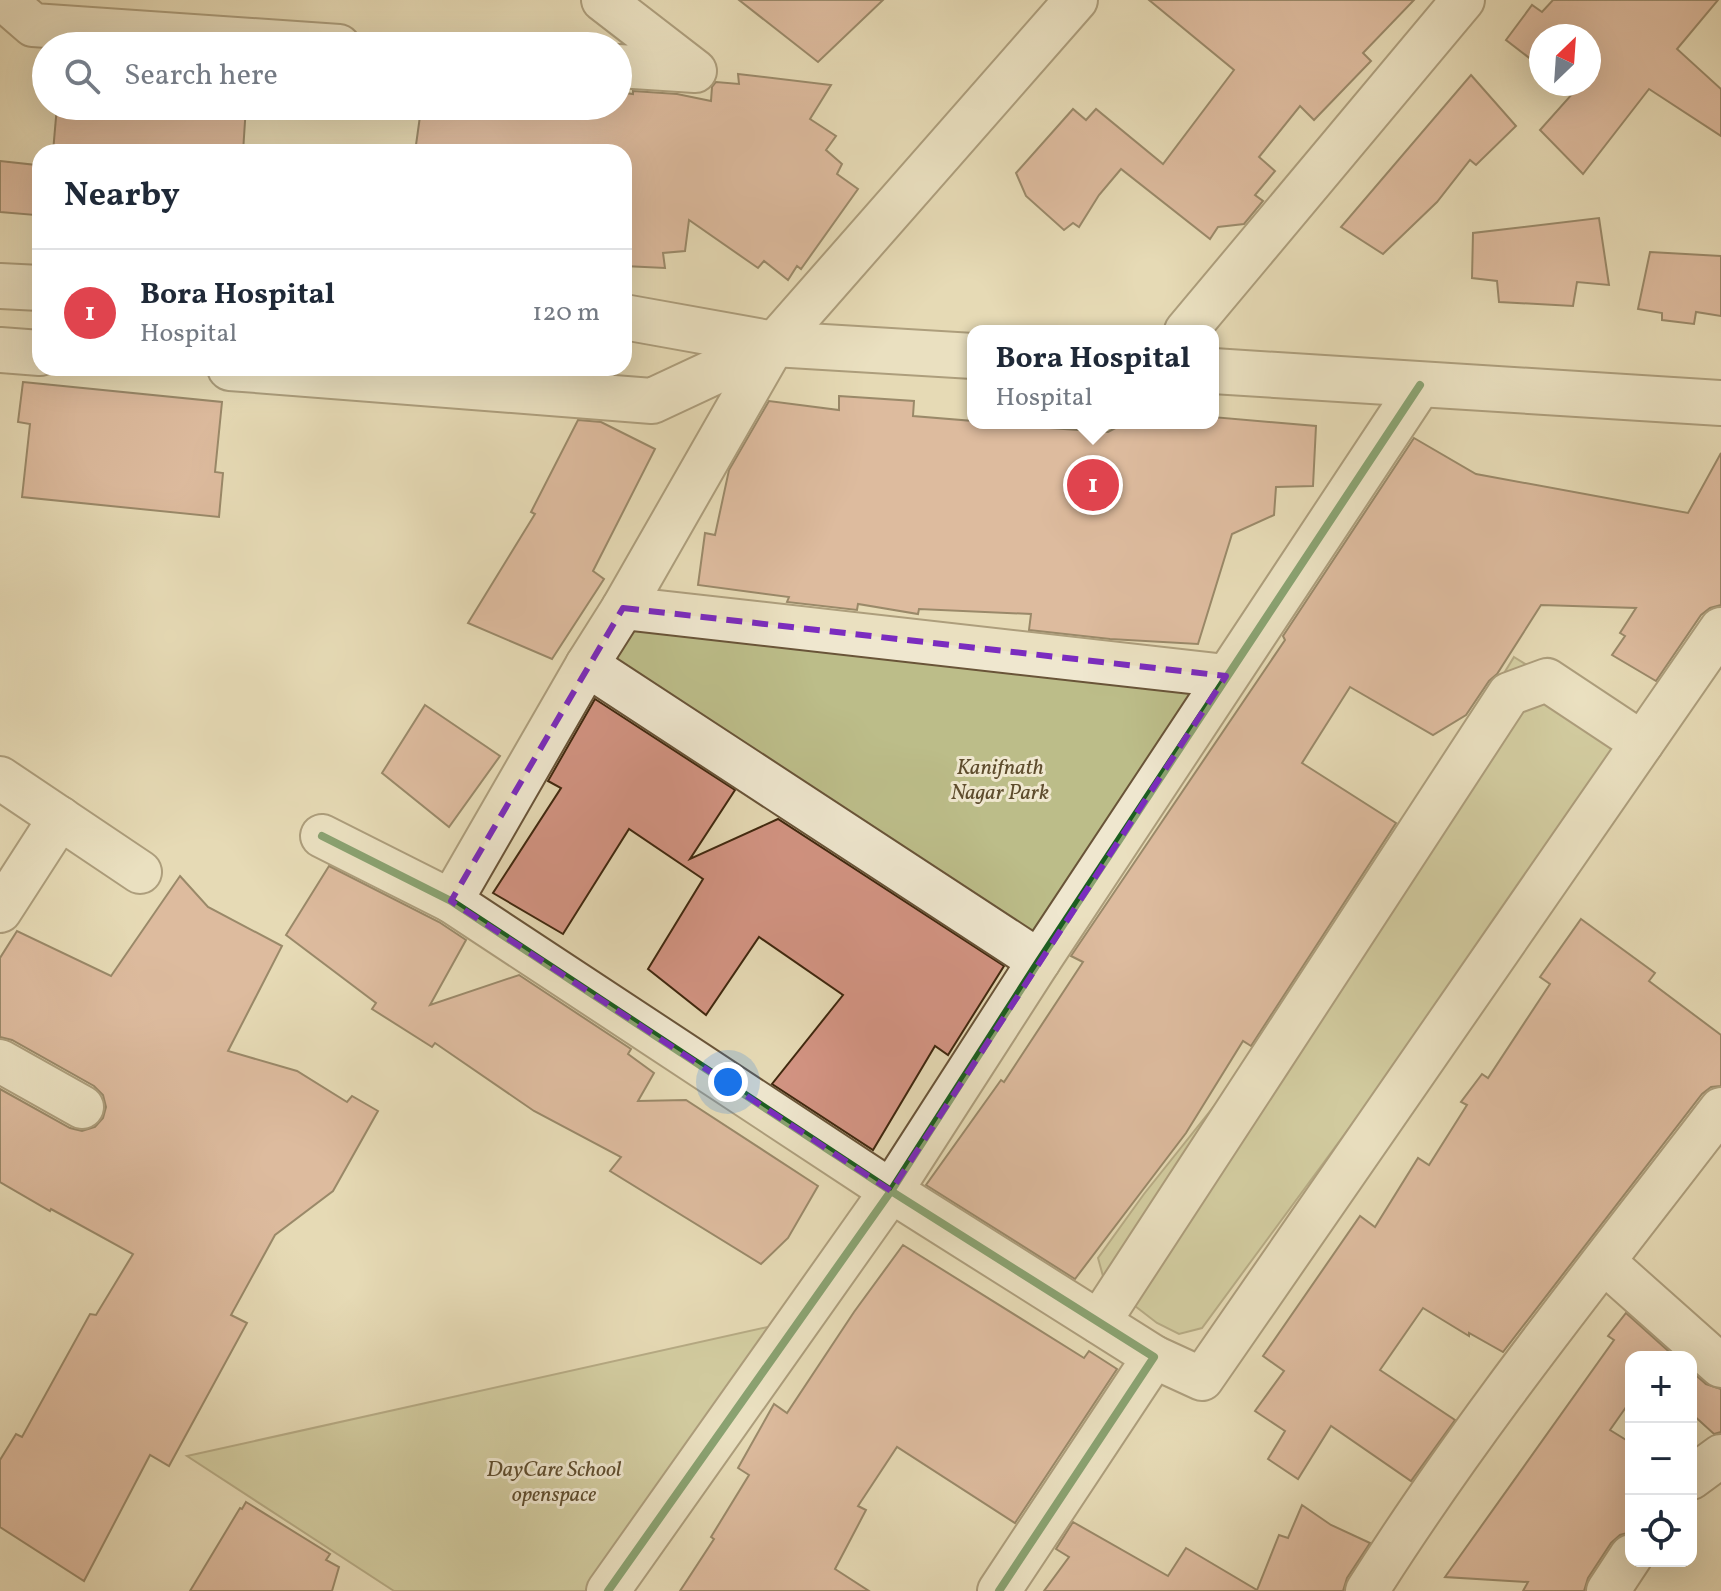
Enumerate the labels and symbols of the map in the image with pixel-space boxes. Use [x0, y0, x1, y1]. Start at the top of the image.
north arrow [1529, 24, 1601, 96]
pin: 1 [1067, 455, 1119, 515]
park label: Kanifnath Nagar Park [951, 753, 1049, 809]
your location [708, 1062, 748, 1102]
park label: DayCare School openspace [487, 1455, 622, 1511]

